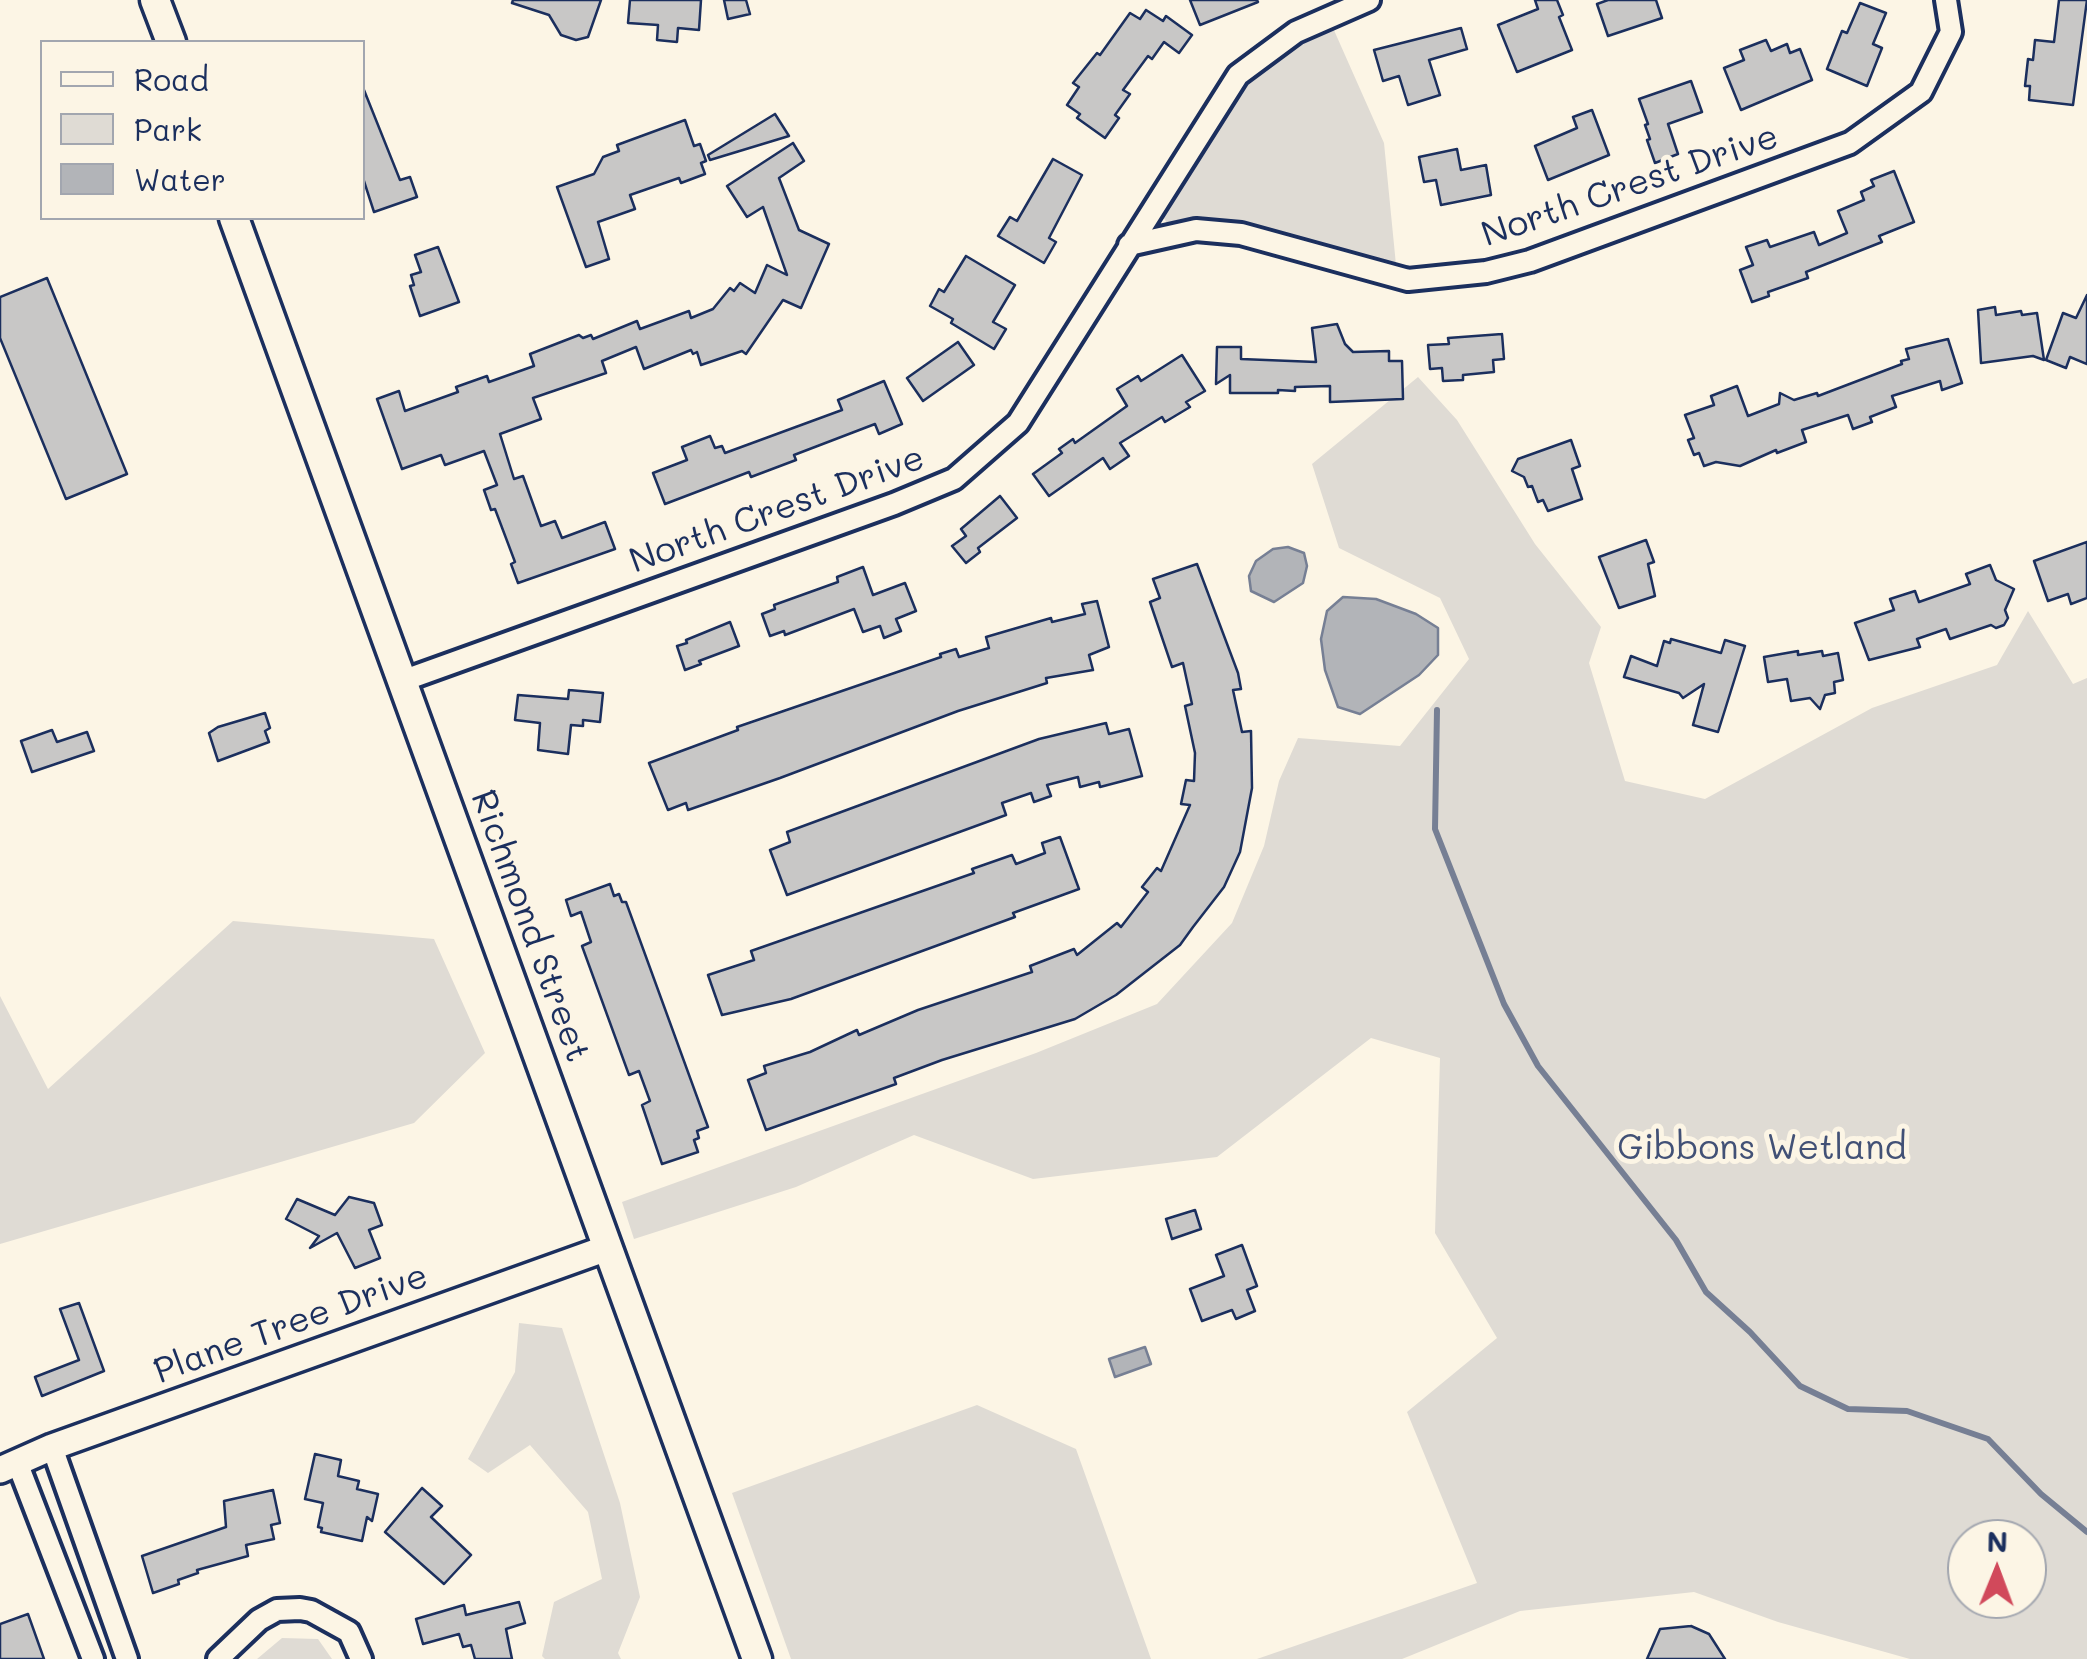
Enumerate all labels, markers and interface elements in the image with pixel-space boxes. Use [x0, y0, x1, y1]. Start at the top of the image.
legend [40, 40, 365, 220]
text: Road [134, 59, 209, 99]
text: Park [134, 109, 202, 149]
street label: North Crest Drive [1476, 116, 1784, 256]
text: Water [134, 159, 226, 199]
street label: North Crest Drive [624, 437, 930, 583]
street label: Richmond Street [461, 784, 599, 1068]
park label: Gibbons Wetland [1617, 1127, 1907, 1169]
street label: Plane Tree Drive [148, 1255, 434, 1393]
north arrow [1947, 1519, 2047, 1619]
text: N [1987, 1523, 2008, 1559]

